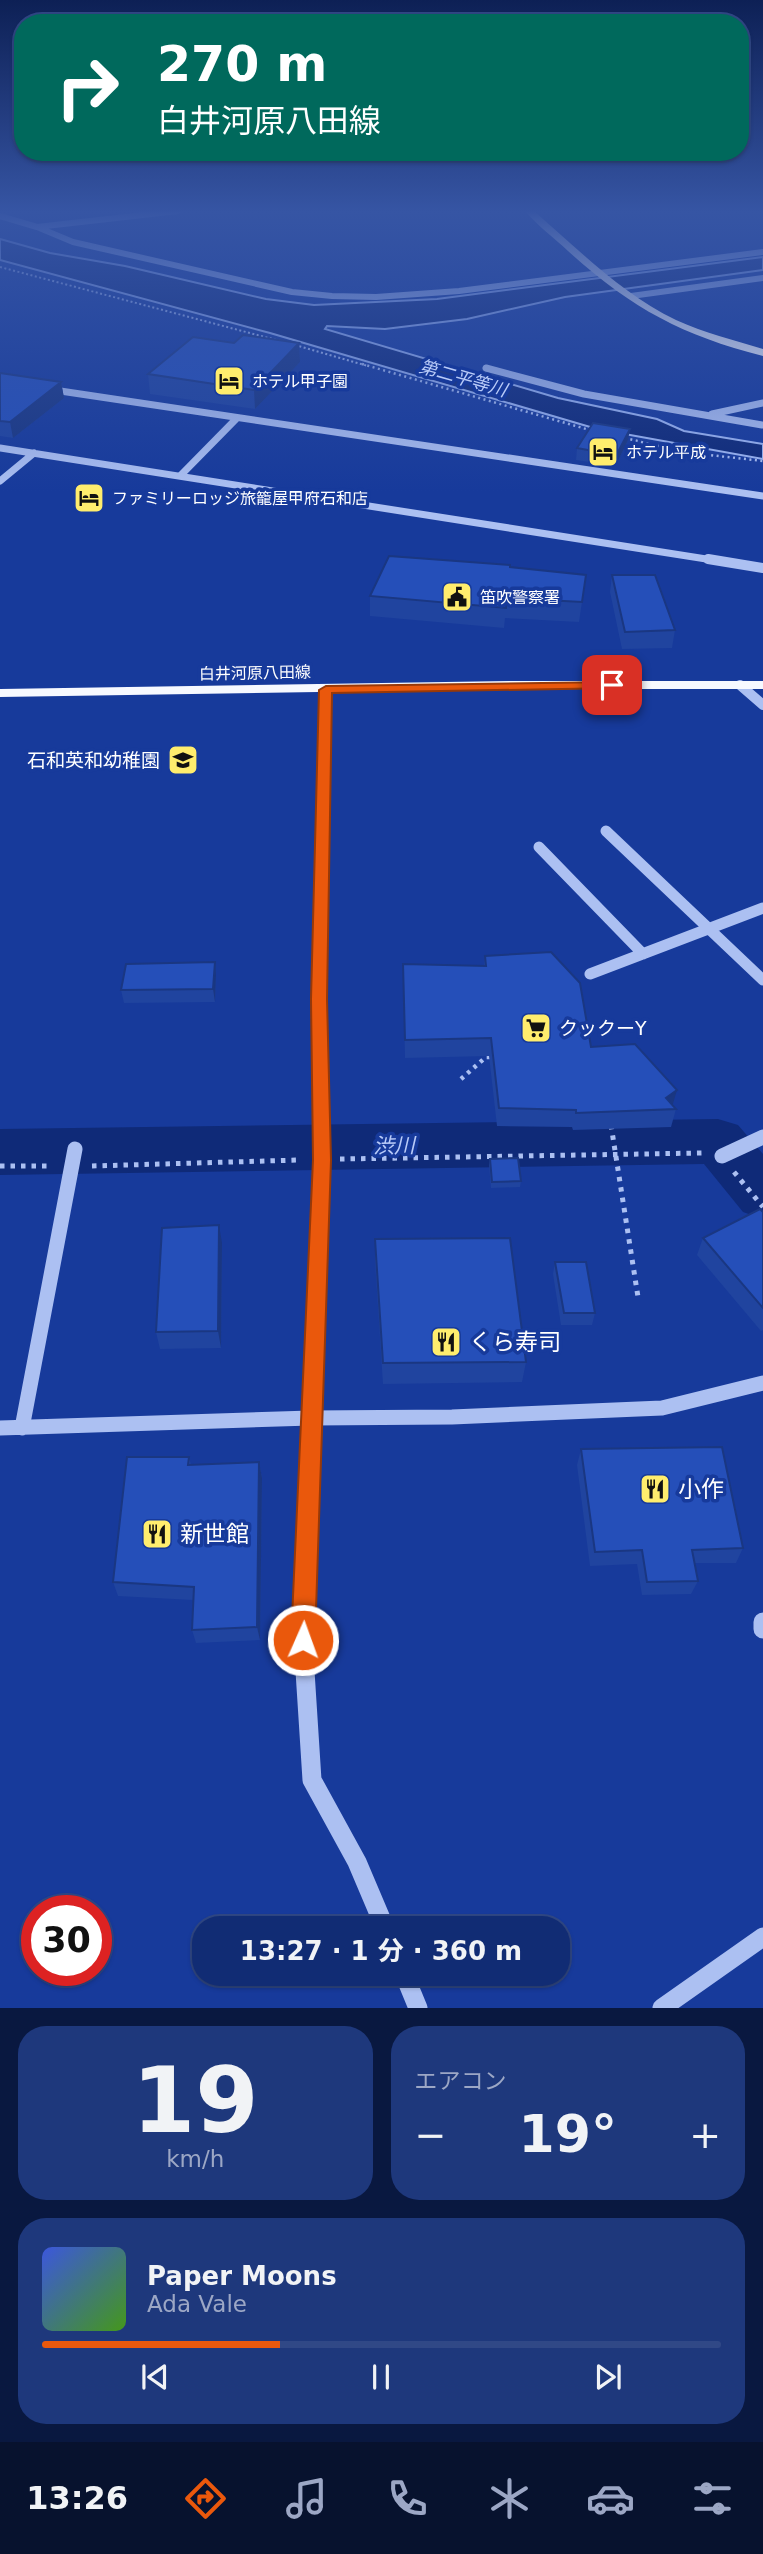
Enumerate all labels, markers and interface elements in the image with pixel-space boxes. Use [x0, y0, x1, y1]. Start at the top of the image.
text: 270 m [157, 36, 327, 93]
icon: right [42, 42, 133, 133]
text: 白井河原八田線 [157, 102, 381, 140]
water label: 第二平等川 [417, 356, 511, 401]
hotel icon: ホテル甲子園 [212, 364, 246, 398]
place label: ホテル甲子園 [252, 372, 348, 391]
hotel icon: ホテル平成 [586, 435, 620, 469]
place label: ホテル平成 [626, 443, 706, 462]
hotel icon: ファミリーロッジ旅籠屋甲府石和店 [72, 481, 106, 515]
place label: ファミリーロッジ旅籠屋甲府石和店 [112, 489, 368, 508]
public building icon: 笛吹警察署 [440, 580, 474, 614]
place label: 笛吹警察署 [480, 588, 560, 607]
pin [582, 655, 642, 715]
street label: 白井河原八田線 [199, 663, 311, 683]
icon: arrive [593, 666, 631, 704]
school or university icon: 石和英和幼稚園 [166, 743, 200, 777]
place label: 石和英和幼稚園 [27, 749, 160, 771]
supermarket icon: クックーY [519, 1011, 553, 1045]
place label: クックーY [559, 1017, 647, 1039]
water label: 渋川 [373, 1134, 417, 1158]
restaurant icon: くら寿司 [429, 1325, 463, 1359]
place label: くら寿司 [469, 1329, 561, 1355]
restaurant icon: 小作 [638, 1472, 672, 1506]
place label: 小作 [678, 1476, 724, 1502]
restaurant icon: 新世館 [140, 1517, 174, 1551]
place label: 新世館 [180, 1521, 249, 1547]
position arrow [266, 1603, 340, 1677]
speed limit sign: 30 [21, 1895, 112, 1986]
text: 13:27 · 1 分 · 360 m [240, 1936, 522, 1966]
text: 19 [132, 2048, 259, 2153]
text: エアコン [415, 2068, 507, 2094]
text: 19° [519, 2104, 617, 2164]
text: − [415, 2113, 446, 2157]
text: + [689, 2113, 721, 2157]
text: km/h [166, 2146, 224, 2172]
text: Paper Moons [147, 2261, 337, 2291]
text: Ada Vale [147, 2291, 247, 2317]
icon: previous [136, 2358, 174, 2396]
icon: pause [362, 2358, 400, 2396]
icon: next [589, 2358, 627, 2396]
icon: directions [181, 2474, 230, 2523]
icon: music [282, 2474, 331, 2523]
icon: phone [383, 2474, 432, 2523]
icon: climate [485, 2474, 534, 2523]
icon: car [586, 2474, 635, 2523]
icon: filters [688, 2474, 737, 2523]
text: 13:26 [26, 2479, 128, 2517]

